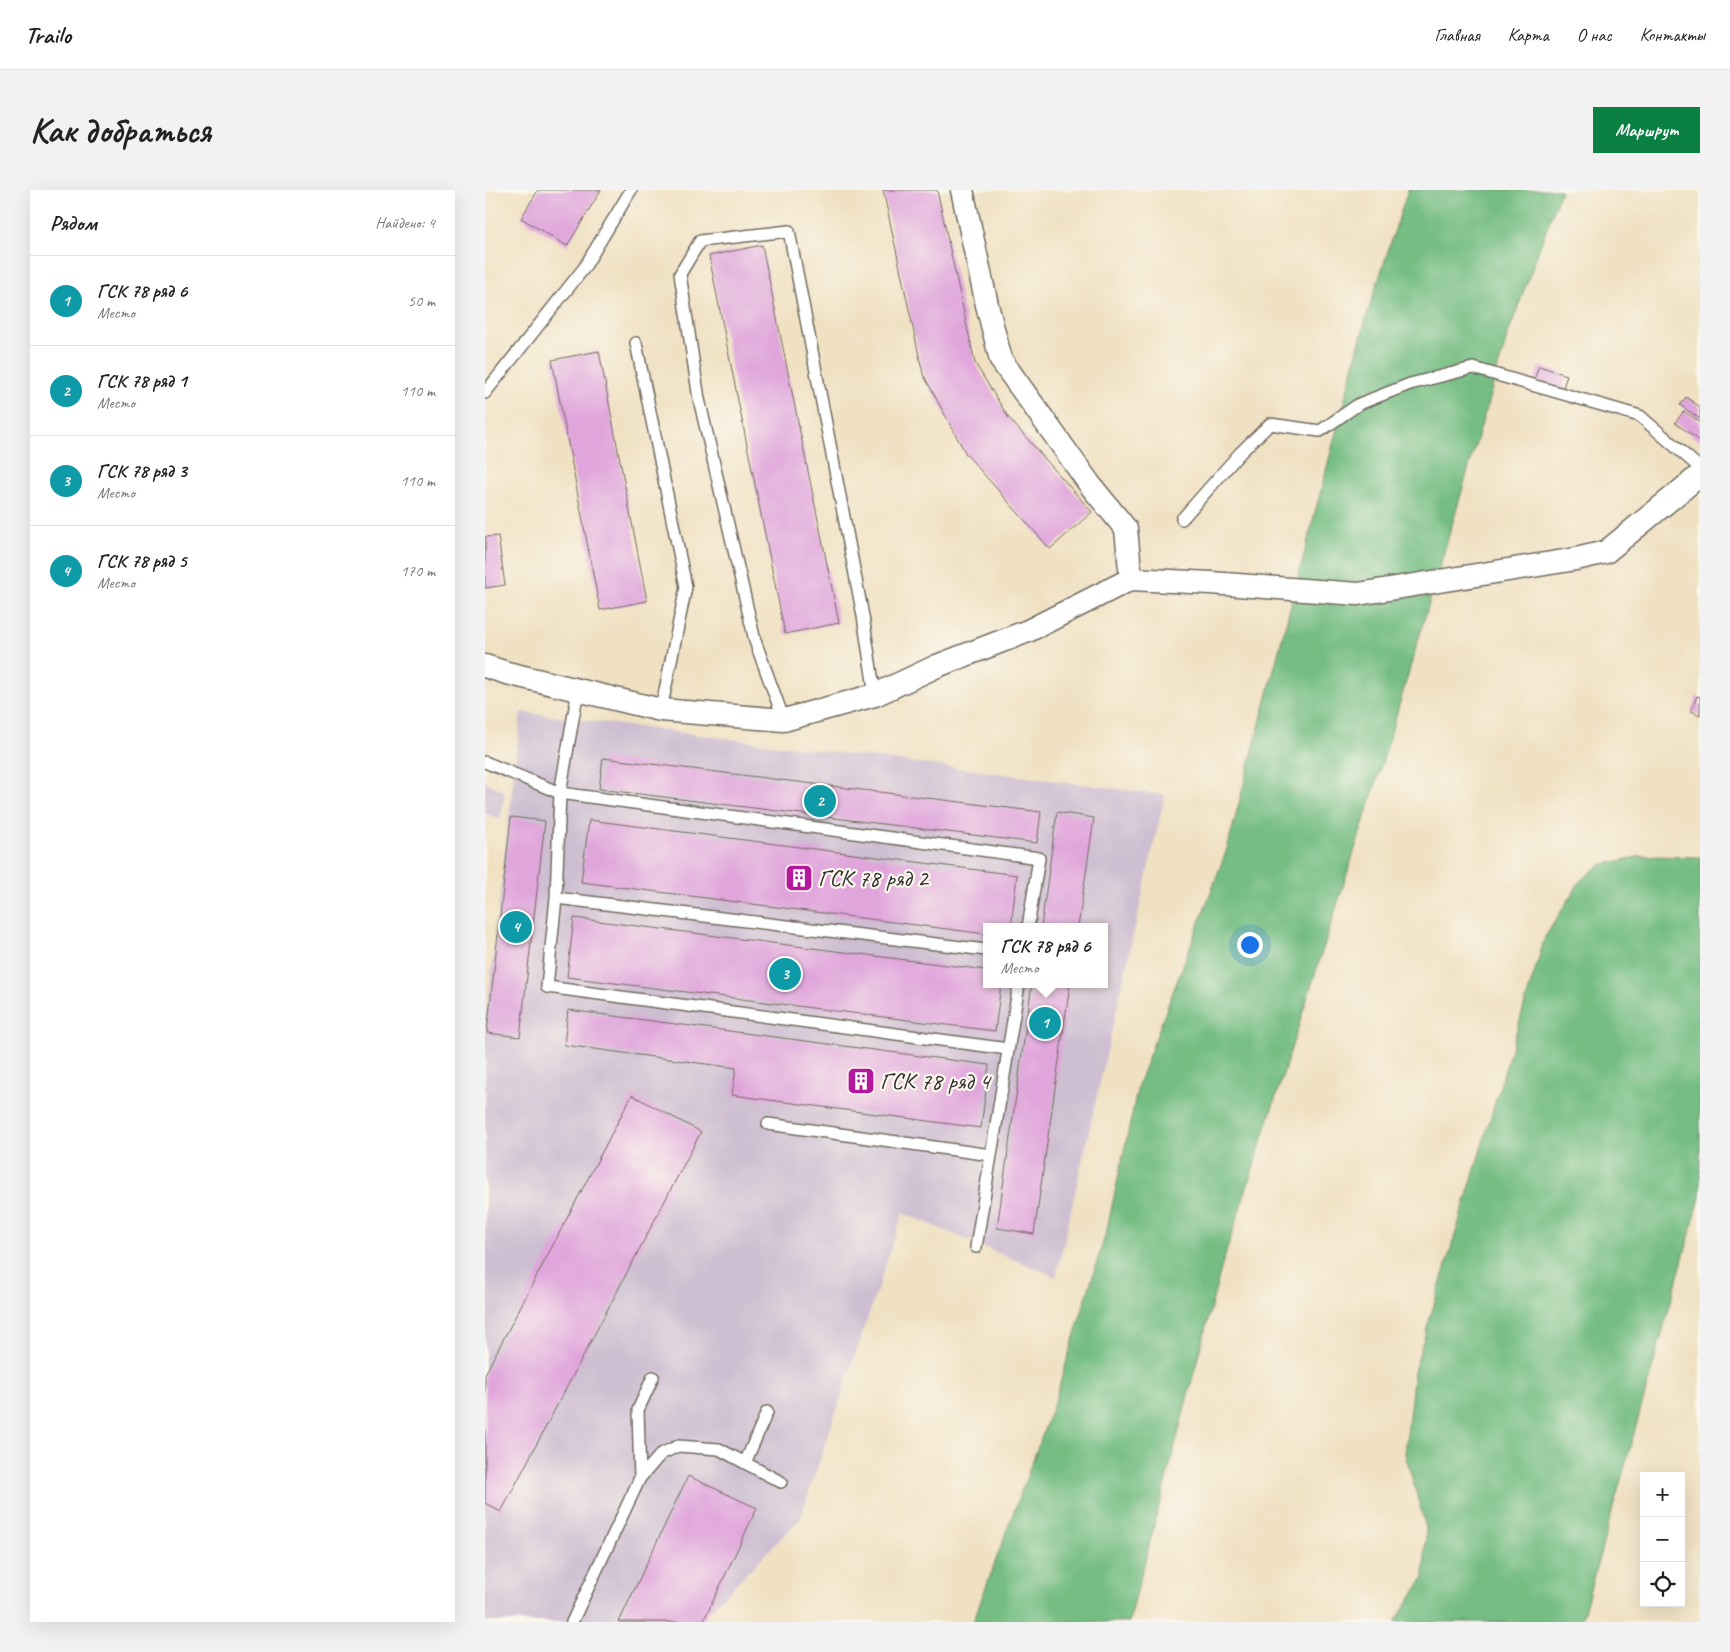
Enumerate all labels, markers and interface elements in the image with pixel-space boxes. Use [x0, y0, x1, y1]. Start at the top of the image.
text: Trailo [25, 20, 71, 50]
text: Главная [1435, 24, 1480, 46]
text: Карта [1508, 24, 1549, 46]
text: О нас [1577, 24, 1612, 46]
text: Контакты [1640, 24, 1705, 46]
button: Маршрут [1593, 107, 1700, 153]
text: Как добраться [30, 108, 211, 153]
text: Рядом [50, 210, 97, 236]
text: Найдено: 4 [375, 213, 435, 233]
text: ГСК 78 ряд 6 [97, 279, 187, 303]
text: 1 [62, 291, 70, 311]
text: 50 m [408, 291, 435, 311]
text: Место [97, 303, 135, 323]
text: ГСК 78 ряд 1 [97, 369, 187, 393]
text: 2 [62, 381, 70, 401]
text: 110 m [401, 381, 435, 401]
text: Место [97, 393, 135, 413]
text: ГСК 78 ряд 3 [97, 459, 187, 483]
text: 3 [62, 471, 70, 491]
text: 110 m [401, 471, 435, 491]
text: Место [97, 483, 135, 503]
text: ГСК 78 ряд 5 [97, 549, 186, 573]
text: 4 [62, 561, 70, 581]
text: 170 m [401, 561, 435, 581]
text: Место [97, 573, 135, 593]
pin: 2 [804, 782, 836, 820]
building icon: ГСК 78 ряд 2 [784, 863, 814, 893]
place label: ГСК 78 ряд 2 [818, 863, 930, 893]
pin: 4 [500, 908, 532, 946]
popup [983, 923, 1108, 988]
your location [1237, 932, 1263, 958]
text: ГСК 78 ряд 6 [1000, 934, 1091, 958]
pin: 3 [769, 955, 801, 993]
text: Место [1000, 958, 1038, 978]
pin: 1 [1029, 1004, 1061, 1042]
building icon: ГСК 78 ряд 4 [846, 1066, 876, 1096]
place label: ГСК 78 ряд 4 [880, 1066, 992, 1096]
map controls [1640, 1472, 1685, 1607]
button: + [1640, 1472, 1685, 1517]
button: − [1640, 1517, 1685, 1562]
button: locate [1640, 1562, 1685, 1607]

